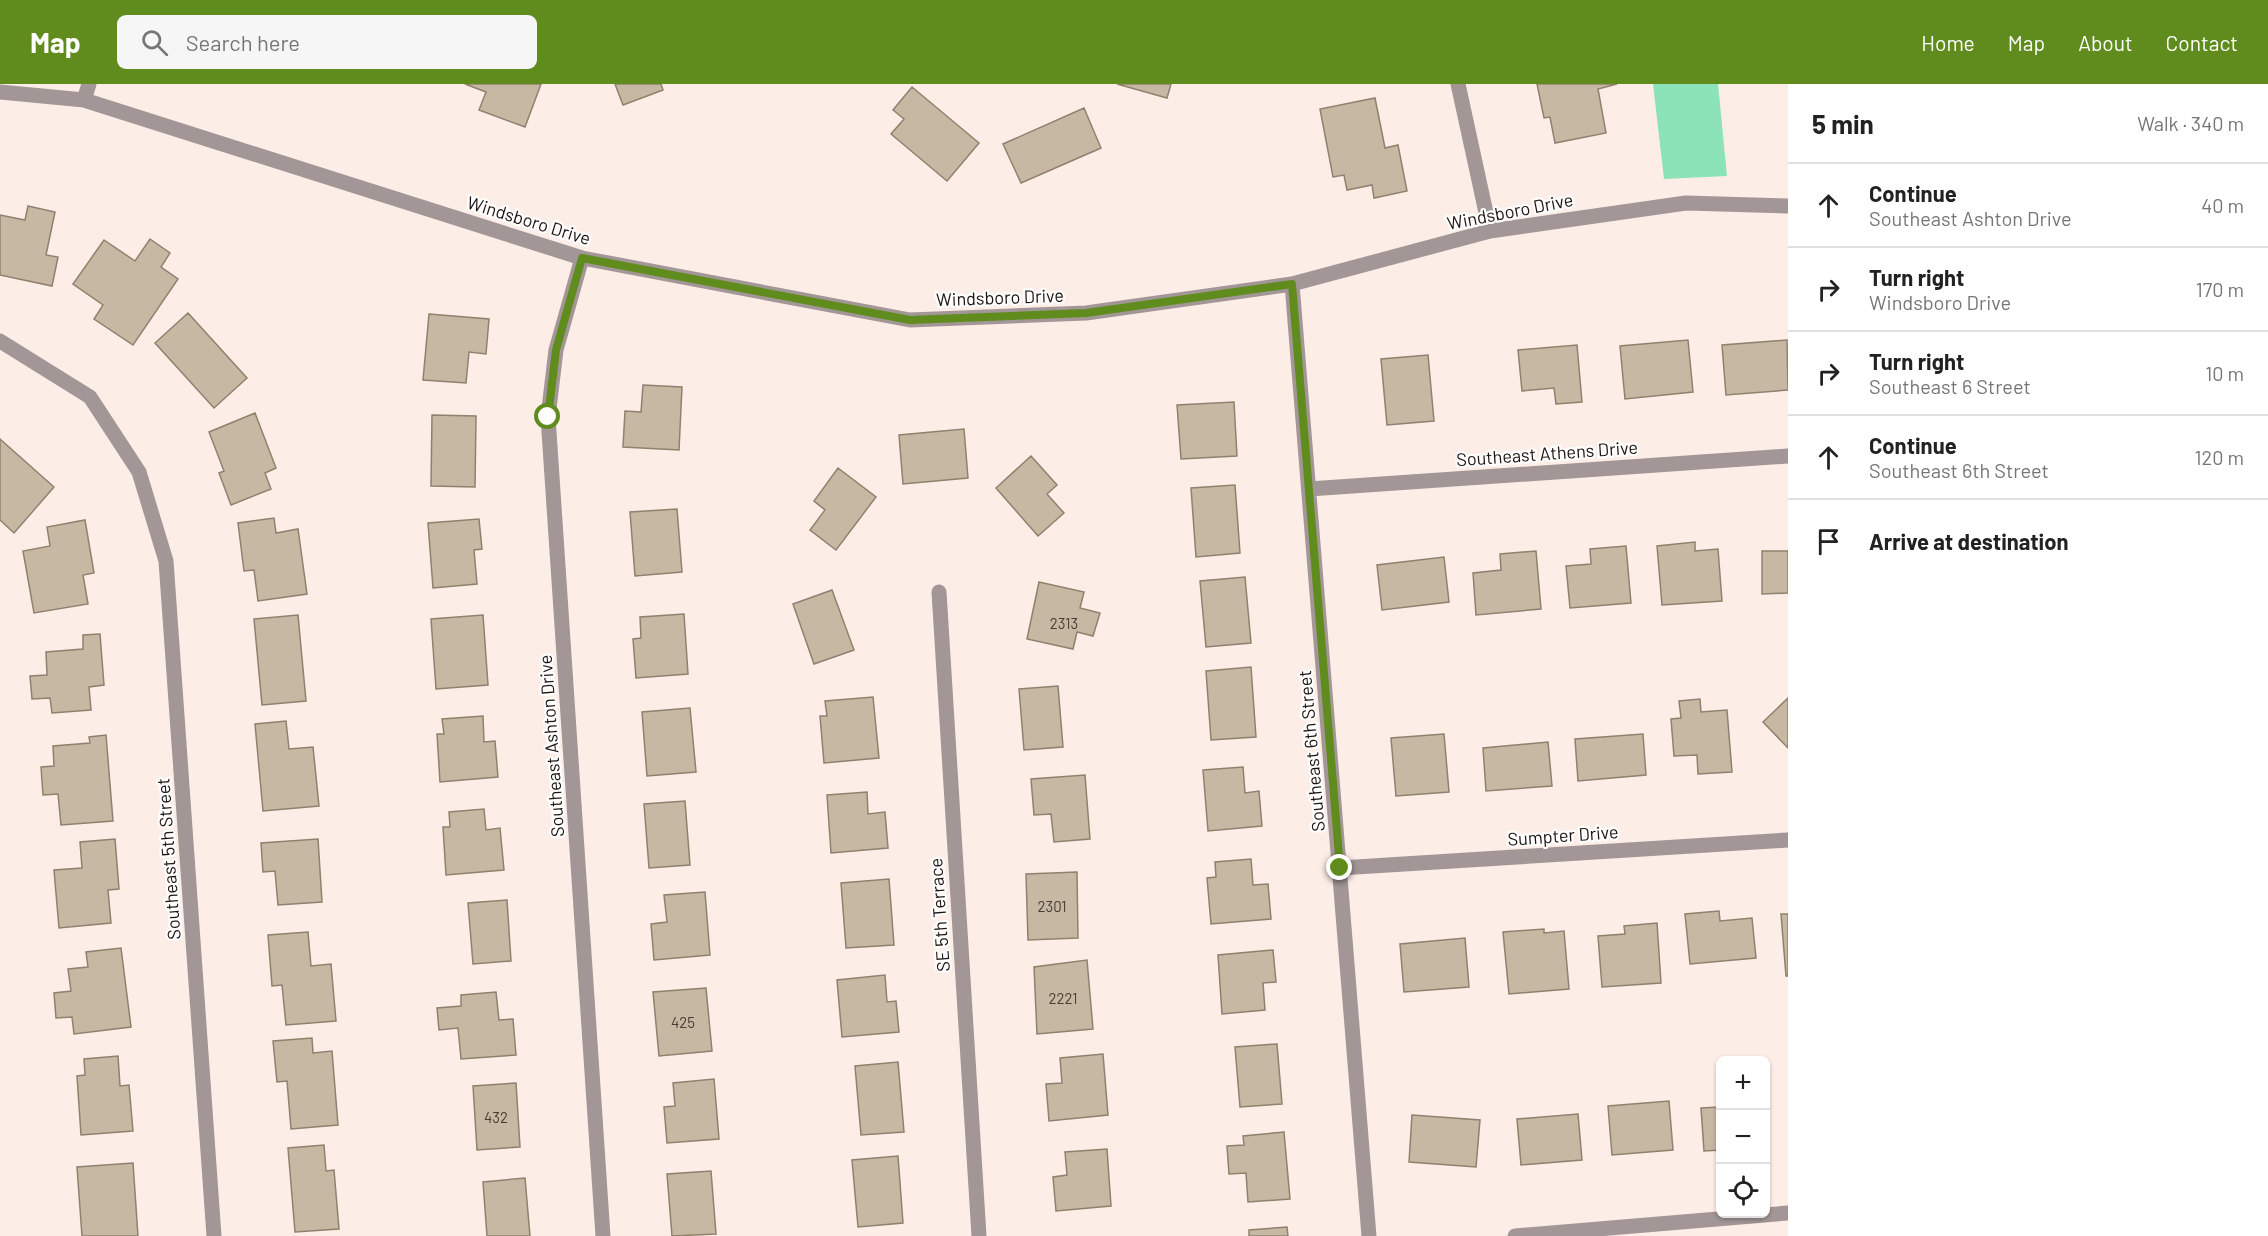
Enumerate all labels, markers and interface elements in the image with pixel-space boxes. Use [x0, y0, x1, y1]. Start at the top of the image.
search box [117, 15, 537, 69]
text: Map [30, 25, 81, 59]
icon: search [138, 26, 171, 59]
text: Search here [186, 29, 300, 55]
text: Home [1921, 30, 1975, 55]
text: Map [2008, 30, 2045, 55]
text: About [2078, 30, 2133, 55]
text: Contact [2166, 30, 2238, 55]
text: 5 min [1812, 108, 1874, 139]
text: Walk · 340 m [2137, 111, 2244, 135]
text: Continue [1869, 180, 1957, 206]
street label: Windsboro Drive [1445, 188, 1575, 234]
icon: ahead [1812, 189, 1845, 222]
street label: Windsboro Drive [465, 191, 593, 249]
text: 40 m [2201, 193, 2244, 217]
text: Southeast Ashton Drive [1869, 206, 2072, 230]
text: Turn right [1869, 264, 1964, 290]
icon: right [1812, 273, 1845, 306]
text: 170 m [2196, 277, 2244, 301]
street label: Windsboro Drive [936, 284, 1064, 310]
text: Windsboro Drive [1869, 290, 2011, 314]
text: Turn right [1869, 348, 1964, 374]
icon: right [1812, 357, 1845, 390]
text: 10 m [2205, 361, 2244, 385]
text: Southeast 6 Street [1869, 374, 2031, 398]
route start [534, 403, 560, 429]
text: Continue [1869, 432, 1957, 458]
street label: Southeast Athens Drive [1455, 436, 1639, 470]
icon: ahead [1812, 441, 1845, 474]
text: 120 m [2194, 445, 2244, 469]
text: Southeast 6th Street [1869, 458, 2049, 482]
icon: arrive [1812, 525, 1845, 558]
text: Arrive at destination [1869, 528, 2068, 554]
house number: 2313 [1050, 614, 1078, 632]
street label: Southeast Ashton Drive [534, 654, 568, 838]
street label: Southeast 6th Street [1293, 669, 1329, 833]
street label: Southeast 5th Street [151, 778, 185, 940]
street label: Sumpter Drive [1507, 820, 1619, 850]
route end [1326, 854, 1352, 880]
street label: SE 5th Terrace [924, 857, 954, 973]
house number: 2301 [1038, 897, 1066, 915]
house number: 2221 [1048, 989, 1078, 1007]
house number: 425 [671, 1013, 695, 1031]
map controls [1716, 1056, 1770, 1218]
button: + [1716, 1056, 1770, 1110]
house number: 432 [484, 1108, 508, 1126]
button: − [1716, 1110, 1770, 1164]
button: locate [1716, 1164, 1770, 1218]

